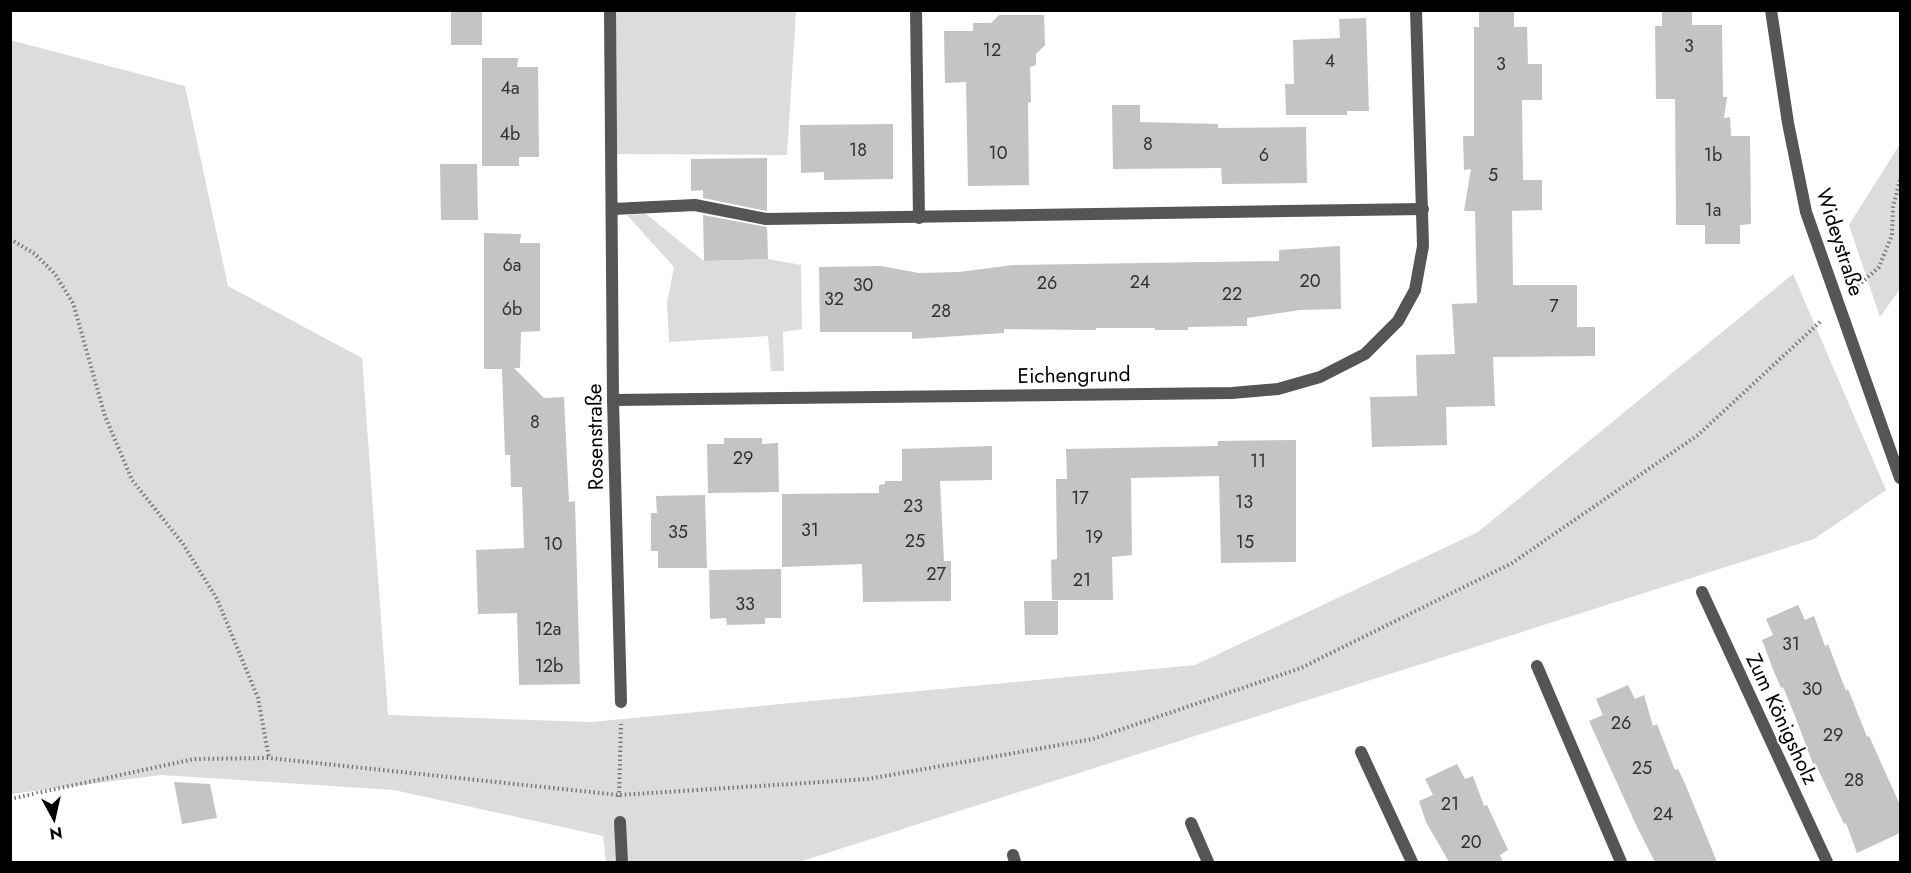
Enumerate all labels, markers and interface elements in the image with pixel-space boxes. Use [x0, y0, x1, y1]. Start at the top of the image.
house number: 3 [1684, 33, 1694, 59]
house number: 12 [983, 37, 1001, 63]
house number: 4 [1325, 48, 1335, 74]
house number: 3 [1496, 51, 1506, 77]
house number: 4a [500, 75, 520, 101]
house number: 4b [500, 121, 520, 147]
house number: 8 [1143, 131, 1153, 157]
house number: 18 [849, 137, 867, 163]
house number: 10 [989, 140, 1008, 166]
house number: 6 [1259, 142, 1269, 168]
house number: 1b [1704, 142, 1722, 168]
house number: 5 [1488, 162, 1498, 188]
street label: Wideystraße [1809, 184, 1872, 300]
house number: 1a [1705, 197, 1721, 223]
house number: 6a [502, 252, 522, 278]
house number: 20 [1299, 268, 1321, 294]
house number: 24 [1130, 269, 1150, 295]
house number: 26 [1037, 270, 1057, 296]
house number: 30 [853, 272, 874, 298]
house number: 22 [1222, 281, 1242, 307]
house number: 32 [824, 286, 844, 312]
house number: 7 [1549, 293, 1559, 319]
house number: 6b [502, 296, 522, 322]
house number: 28 [931, 298, 951, 324]
street label: Eichengrund [1017, 359, 1131, 391]
street label: Rosenstraße [579, 383, 611, 491]
house number: 8 [530, 409, 540, 435]
house number: 29 [733, 445, 753, 471]
house number: 11 [1250, 448, 1266, 474]
house number: 17 [1071, 485, 1089, 511]
house number: 13 [1235, 489, 1253, 515]
house number: 23 [903, 493, 923, 519]
house number: 31 [801, 517, 819, 543]
house number: 35 [668, 519, 688, 545]
house number: 19 [1085, 524, 1103, 550]
house number: 25 [905, 528, 925, 554]
house number: 15 [1236, 529, 1254, 555]
house number: 10 [544, 531, 563, 557]
house number: 27 [926, 561, 946, 587]
house number: 21 [1073, 567, 1091, 593]
house number: 33 [735, 591, 755, 617]
house number: 12a [535, 616, 562, 642]
house number: 31 [1782, 631, 1800, 657]
street label: Zum Königsholz [1739, 649, 1826, 790]
house number: 12b [535, 653, 563, 679]
house number: 30 [1802, 676, 1823, 702]
house number: 26 [1611, 710, 1631, 736]
house number: 29 [1823, 722, 1843, 748]
house number: 25 [1632, 755, 1652, 781]
house number: 28 [1844, 767, 1864, 793]
north arrow [24, 789, 84, 849]
house number: 21 [1441, 791, 1459, 817]
house number: 24 [1653, 801, 1673, 827]
text: N [48, 821, 64, 846]
house number: 20 [1460, 829, 1482, 855]

